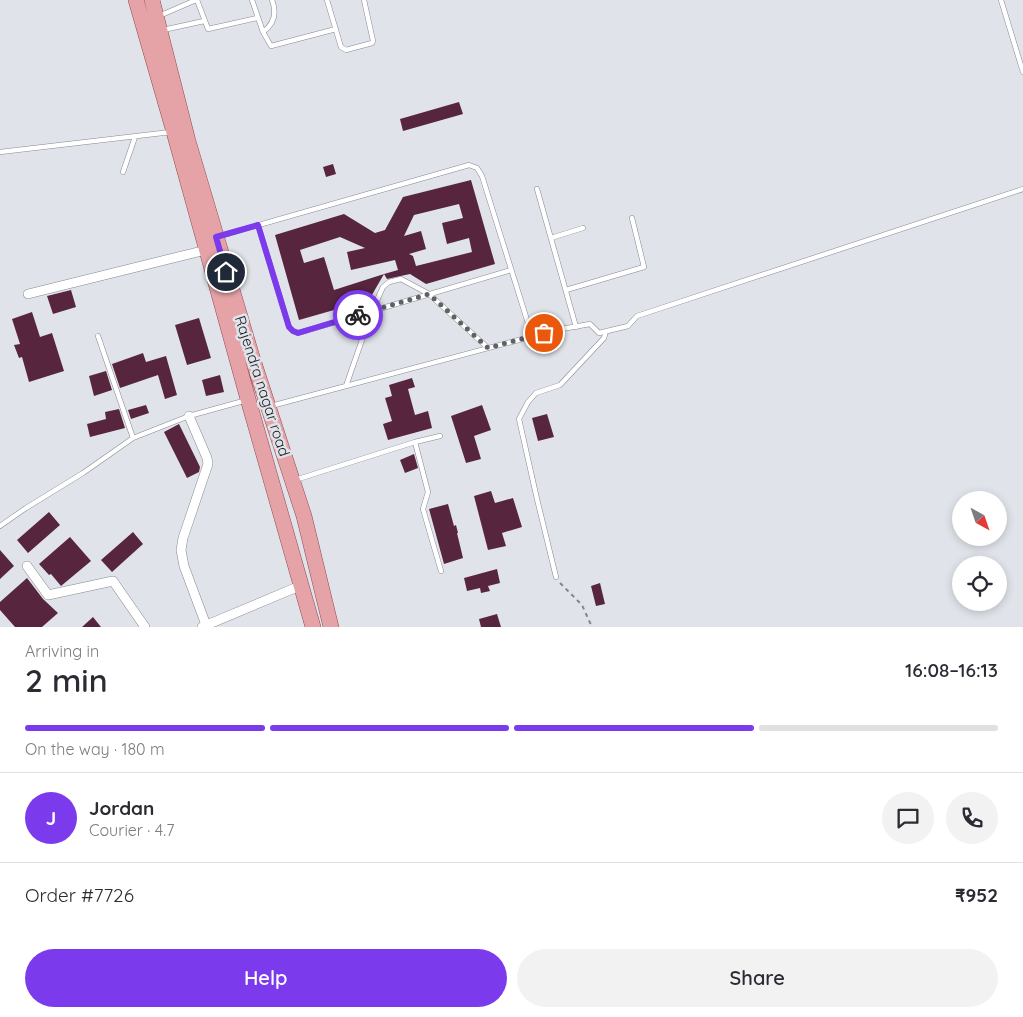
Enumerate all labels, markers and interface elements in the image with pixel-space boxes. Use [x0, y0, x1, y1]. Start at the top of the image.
pin [205, 251, 247, 293]
icon: home [212, 258, 240, 286]
courier [333, 290, 383, 340]
icon: bike [344, 301, 372, 329]
pin [523, 312, 565, 354]
street label: Rajendra nagar road [231, 313, 294, 459]
icon: bag [530, 319, 558, 347]
north arrow [952, 491, 1008, 546]
map controls [952, 491, 1007, 611]
button: locate [952, 556, 1007, 611]
text: Arriving in [25, 641, 99, 661]
text: 16:08–16:13 [905, 658, 998, 682]
text: 2 min [25, 660, 108, 700]
text: On the way · 180 m [25, 739, 165, 759]
button: chat [882, 792, 934, 844]
button: phone [946, 792, 998, 844]
text: Jordan [89, 796, 154, 820]
text: J [46, 806, 56, 830]
text: Courier · 4.7 [89, 820, 174, 840]
text: Order #7726 [25, 883, 134, 907]
text: ₹952 [955, 883, 998, 907]
button: Help [25, 949, 507, 1007]
button: Share [517, 949, 998, 1007]

